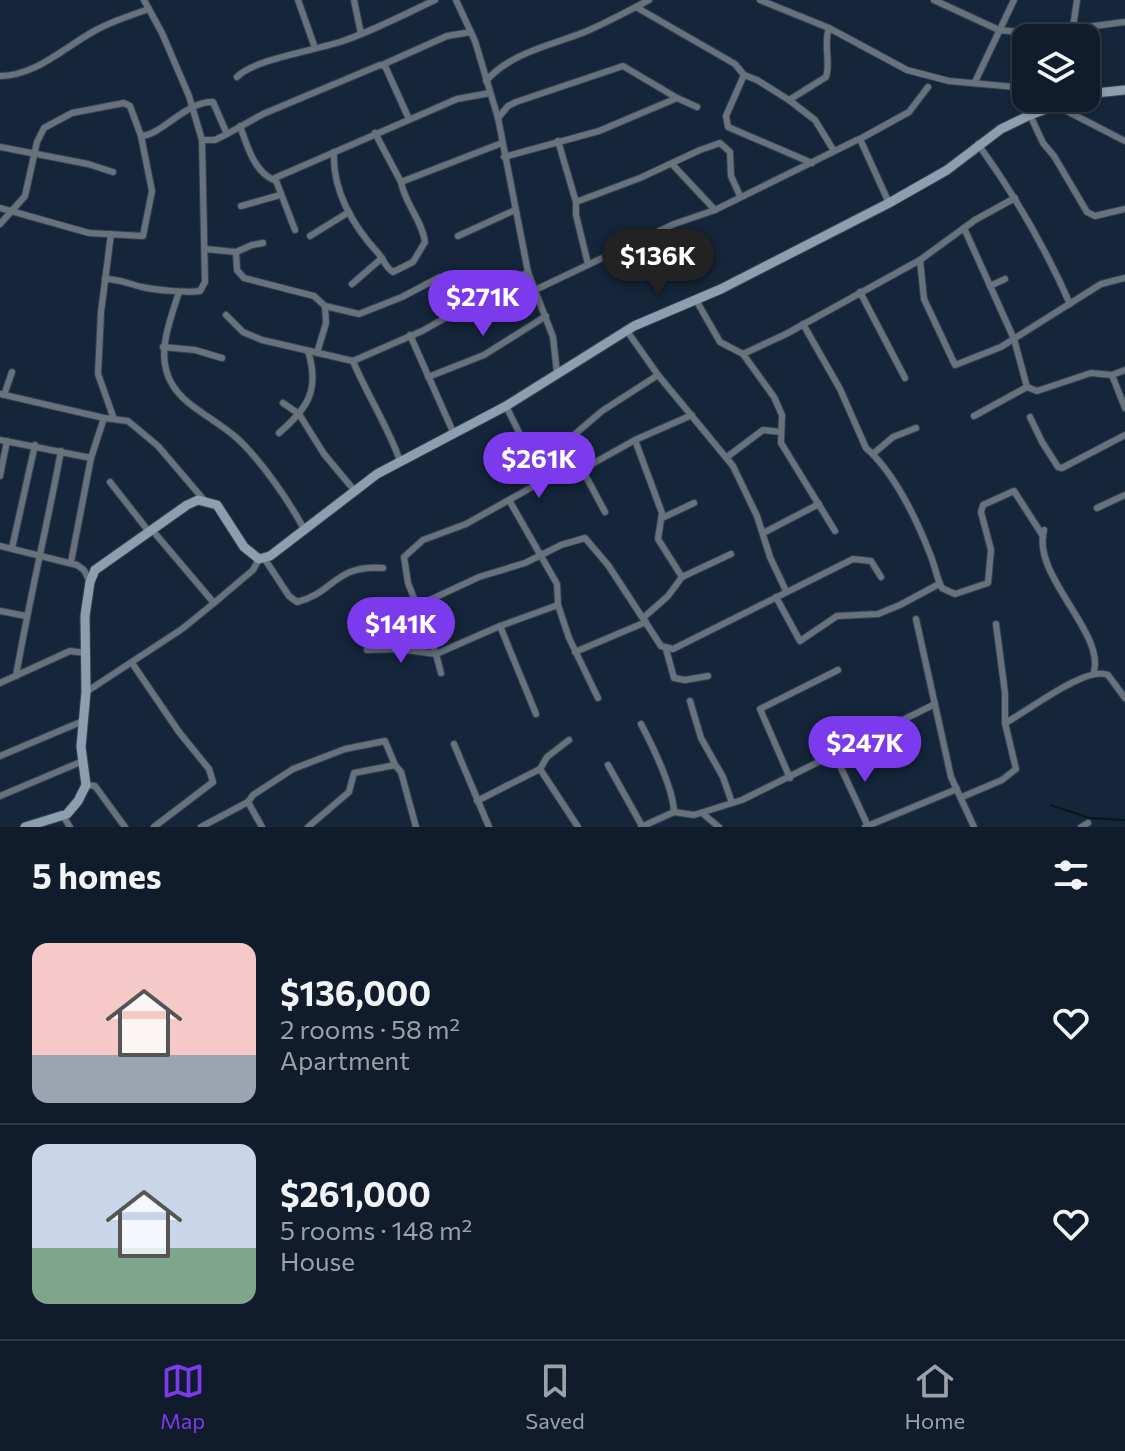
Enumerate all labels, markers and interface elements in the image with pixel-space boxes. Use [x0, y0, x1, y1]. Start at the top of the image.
map controls [1012, 24, 1100, 112]
button: layers [1012, 24, 1100, 112]
pin: $136K [602, 229, 714, 297]
text: $136K [620, 239, 696, 270]
pin: $271K [427, 270, 539, 338]
text: $271K [446, 280, 520, 311]
pin: $261K [483, 432, 595, 500]
text: $261K [501, 442, 577, 473]
pin: $141K [345, 597, 457, 665]
text: $141K [365, 607, 437, 638]
pin: $247K [809, 716, 921, 784]
text: $247K [826, 726, 904, 757]
icon: filters [1049, 853, 1093, 897]
text: 5 homes [32, 854, 162, 896]
text: $136,000 [280, 971, 431, 1013]
icon: home [96, 975, 192, 1071]
icon: heart [1049, 1001, 1093, 1045]
text: 2 rooms · 58 m² [280, 1013, 460, 1044]
text: Apartment [280, 1044, 410, 1075]
text: $261,000 [280, 1172, 431, 1214]
icon: home [96, 1176, 192, 1272]
icon: heart [1049, 1202, 1093, 1246]
text: 5 rooms · 148 m² [280, 1214, 472, 1245]
text: House [280, 1245, 355, 1276]
tab: Map [160, 1359, 205, 1434]
tab: Saved [525, 1359, 585, 1434]
tab: Home [905, 1359, 965, 1434]

